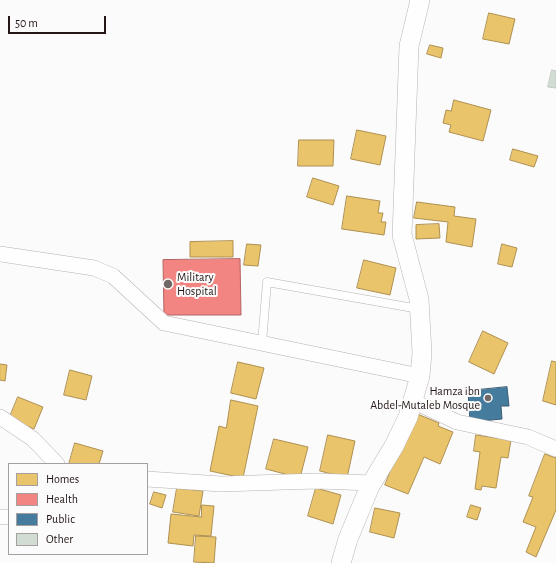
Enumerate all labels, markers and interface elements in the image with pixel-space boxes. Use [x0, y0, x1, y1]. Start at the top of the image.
scale bar [10, 8, 108, 34]
text: 50 m [15, 17, 38, 29]
place label: Military Hospital [177, 270, 217, 298]
marker: Military Hospital [162, 278, 174, 290]
place label: Hamza ibn Abdel-Mutaleb Mosque [370, 384, 480, 412]
marker: Hamza ibn Abdel-Mutaleb Mosque [483, 393, 493, 403]
legend [8, 463, 148, 555]
text: Homes [46, 473, 79, 485]
text: Health [46, 493, 78, 505]
text: Public [46, 513, 75, 525]
text: Other [46, 533, 73, 545]

